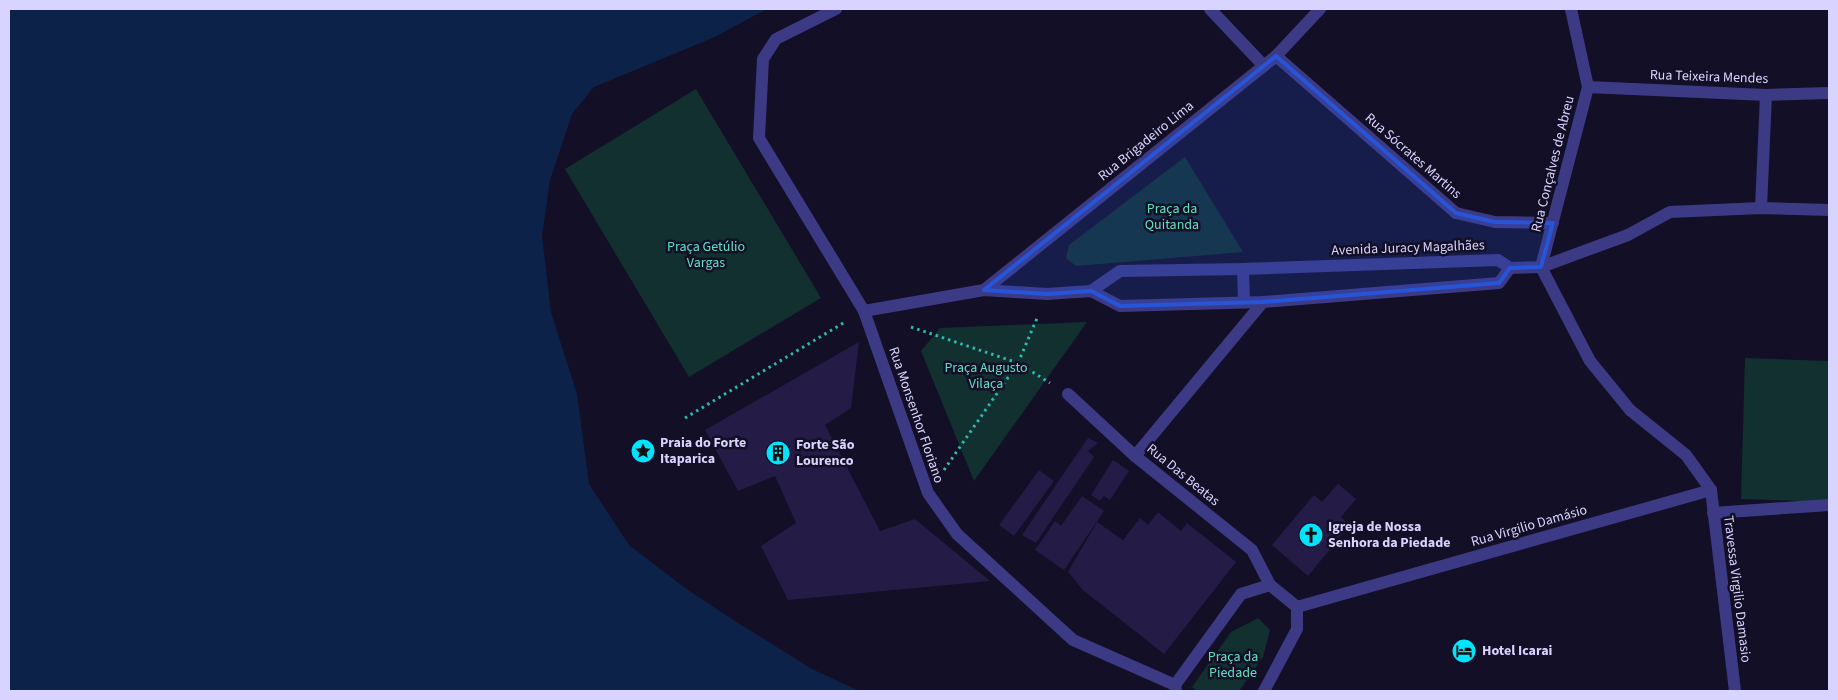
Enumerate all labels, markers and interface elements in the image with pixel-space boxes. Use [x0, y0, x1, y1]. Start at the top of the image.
street label: Rua Teixeira Mendes [1649, 65, 1769, 89]
street label: Rua Conçalves de Abreu [1526, 94, 1580, 234]
street label: Rua Brigadeiro Lima [1094, 96, 1198, 186]
street label: Rua Sócrates Martins [1360, 108, 1466, 204]
park label: Praça da Quitanda [1145, 199, 1199, 235]
street label: Avenida Juracy Magalhães [1331, 235, 1485, 261]
park label: Praça Getúlio Vargas [667, 237, 745, 273]
street label: Rua Monsenhor Floriano [883, 344, 949, 486]
park label: Praça Augusto Vilaça [944, 358, 1028, 394]
place label: Praia do Forte Itaparica [660, 433, 746, 469]
place label: Forte São Lourenco [796, 435, 855, 471]
place icon: Praia do Forte Itaparica [630, 438, 656, 464]
street label: Rua Das Beatas [1142, 439, 1224, 511]
building icon: Forte São Lourenco [765, 440, 791, 466]
street label: Rua Virgilio Damásio [1469, 500, 1589, 552]
street label: Travessa Virgilio Damasio [1718, 514, 1756, 664]
place label: Igreja de Nossa Senhora da Piedade [1328, 517, 1451, 553]
church icon: Igreja de Nossa Senhora da Piedade [1298, 522, 1324, 548]
hotel icon: Hotel Icarai [1451, 638, 1477, 664]
place label: Hotel Icarai [1482, 641, 1553, 661]
park label: Praça da Piedade [1208, 647, 1258, 683]

